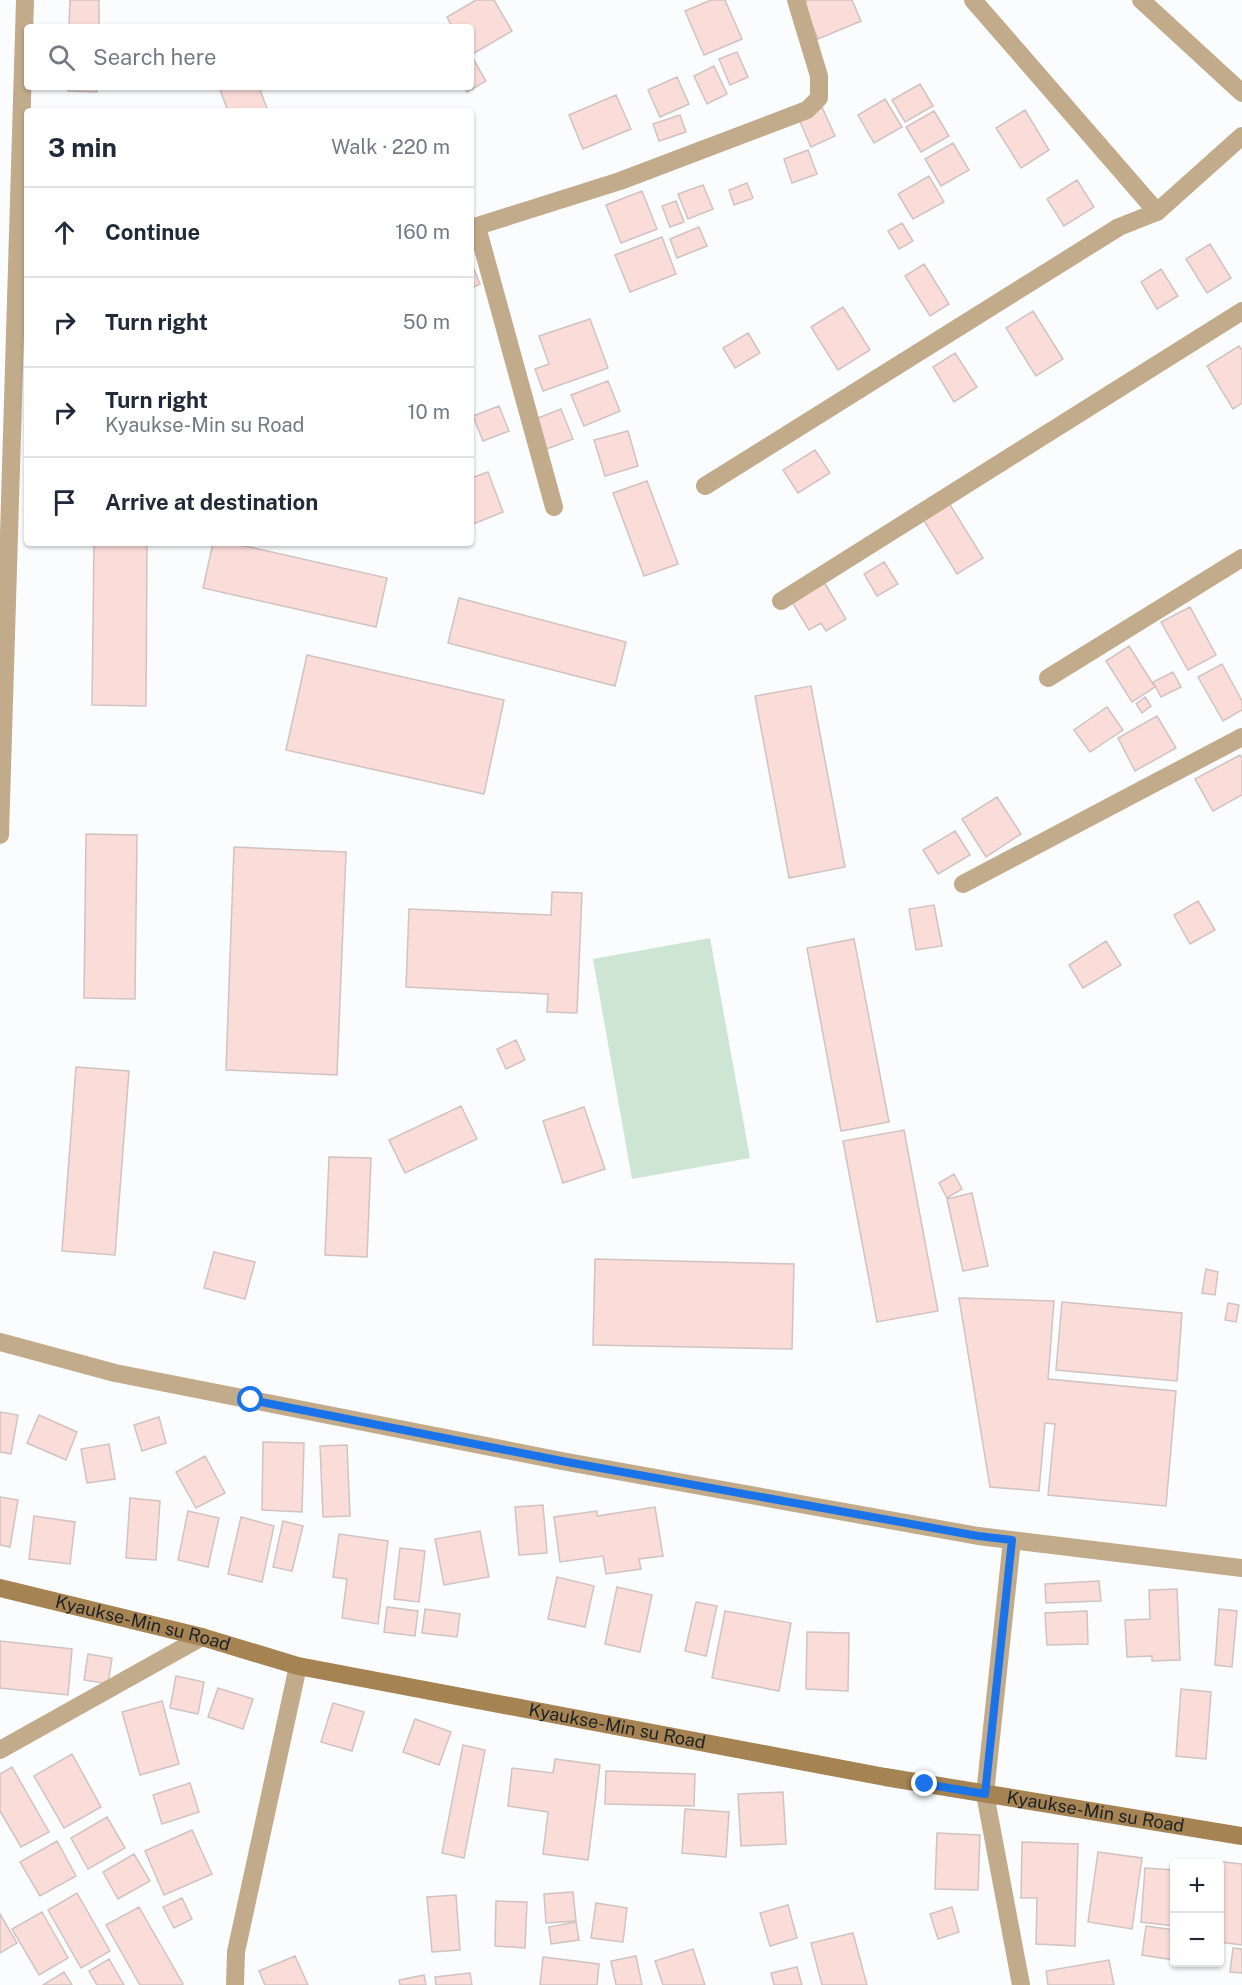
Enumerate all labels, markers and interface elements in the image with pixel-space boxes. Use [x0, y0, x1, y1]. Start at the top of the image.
search box [24, 24, 474, 90]
icon: search [45, 41, 78, 74]
text: Search here [93, 44, 217, 70]
text: 3 min [48, 132, 117, 163]
text: Walk · 220 m [331, 135, 450, 159]
icon: ahead [48, 216, 81, 249]
text: Continue [105, 219, 200, 245]
text: 160 m [395, 220, 450, 244]
icon: right [48, 306, 81, 339]
text: Turn right [105, 309, 208, 335]
text: 50 m [403, 310, 450, 334]
text: Turn right [105, 387, 208, 413]
icon: right [48, 396, 81, 429]
text: 10 m [407, 400, 450, 424]
text: Kyaukse-Min su Road [105, 413, 304, 437]
icon: arrive [48, 486, 81, 519]
text: Arrive at destination [105, 489, 318, 515]
route start [237, 1386, 263, 1412]
street label: Kyaukse-Min su Road [53, 1591, 233, 1655]
street label: Kyaukse-Min su Road [527, 1699, 707, 1753]
route end [911, 1770, 937, 1796]
street label: Kyaukse-Min su Road [1005, 1786, 1186, 1836]
map controls [1170, 1859, 1224, 1967]
button: + [1170, 1859, 1224, 1913]
button: − [1170, 1913, 1224, 1967]

